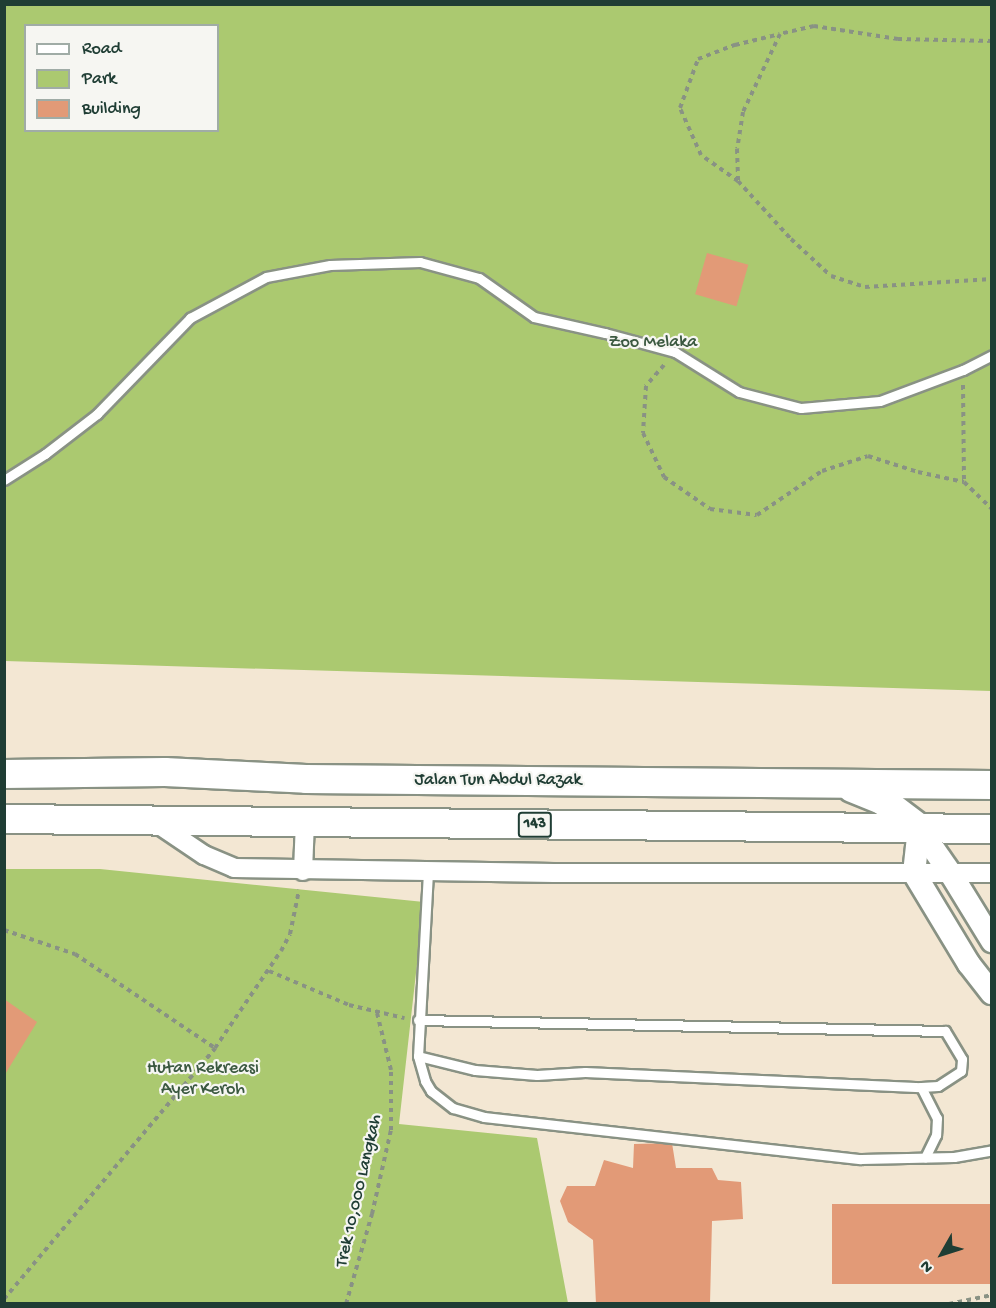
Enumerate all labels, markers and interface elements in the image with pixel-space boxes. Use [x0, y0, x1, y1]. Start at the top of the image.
legend [24, 24, 219, 132]
text: Road [82, 39, 121, 60]
text: Park [82, 69, 116, 90]
text: Building [82, 99, 141, 120]
park label: Zoo Melaka [609, 332, 697, 354]
street label: Jalan Tun Abdul Razak [414, 770, 582, 792]
road number: 143 [517, 812, 553, 838]
park label: Hutan Rekreasi Ayer Keroh [147, 1059, 259, 1102]
street label: Trek 10,000 Langkah [332, 1113, 388, 1269]
north arrow [912, 1224, 972, 1284]
text: N [917, 1256, 938, 1276]

